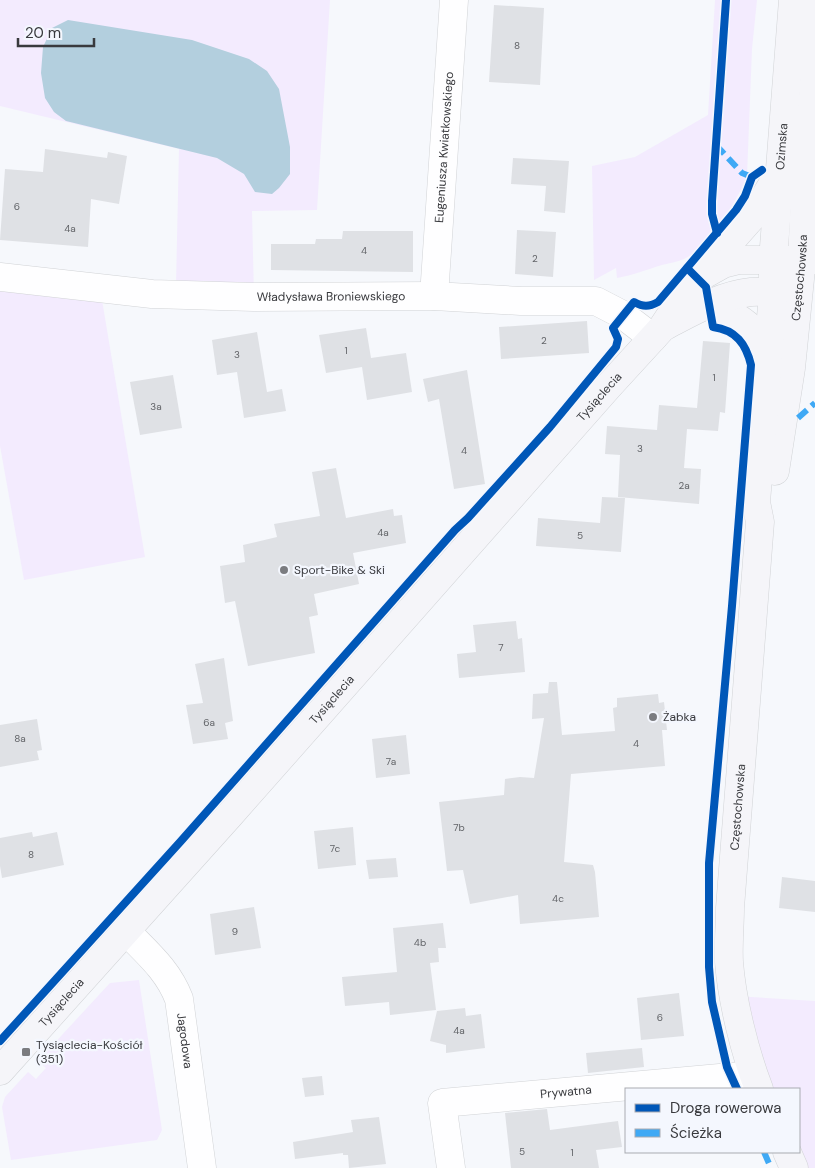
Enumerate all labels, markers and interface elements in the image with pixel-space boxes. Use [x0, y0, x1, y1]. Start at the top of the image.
scale bar [18, 15, 94, 47]
text: 20 m [25, 23, 61, 43]
house number: 8 [514, 39, 520, 52]
street label: Eugeniusza Kwiatkowskiego [431, 71, 457, 224]
street label: Ozimska [772, 122, 792, 171]
house number: 6 [14, 200, 20, 213]
house number: 4a [64, 222, 76, 235]
street label: Częstochowska [788, 234, 811, 322]
house number: 4 [361, 244, 367, 257]
house number: 2 [532, 252, 538, 265]
street label: Władysława Broniewskiego [257, 288, 405, 305]
house number: 2 [541, 334, 547, 347]
house number: 1 [344, 344, 348, 357]
house number: 3 [234, 348, 240, 361]
street label: Tysiąclecia [573, 369, 625, 425]
house number: 1 [712, 371, 716, 384]
house number: 3a [150, 400, 162, 413]
house number: 3 [637, 442, 643, 455]
house number: 4 [461, 444, 467, 457]
house number: 2a [678, 479, 690, 492]
house number: 4a [377, 526, 389, 539]
house number: 5 [577, 529, 583, 542]
place label: Sport-Bike & Ski [294, 562, 385, 578]
marker: Sport-Bike & Ski [278, 564, 290, 576]
house number: 7 [498, 641, 504, 654]
street label: Tysiąclecia [306, 672, 358, 728]
place label: Żabka [663, 709, 696, 725]
marker: Żabka [647, 711, 659, 723]
house number: 6a [203, 716, 215, 729]
house number: 8a [14, 732, 26, 745]
house number: 4 [633, 737, 639, 750]
house number: 7a [386, 755, 396, 768]
street label: Częstochowska [726, 763, 749, 851]
house number: 7b [453, 821, 465, 834]
house number: 7c [330, 842, 341, 855]
house number: 8 [28, 848, 34, 861]
house number: 4c [552, 892, 564, 905]
house number: 9 [232, 925, 238, 938]
house number: 4b [414, 936, 426, 949]
street label: Tysiąclecia [35, 975, 88, 1030]
house number: 6 [657, 1011, 663, 1024]
street label: Jagodowa [173, 1012, 196, 1070]
house number: 4a [453, 1024, 465, 1037]
place label: Tysiąclecia-Kościół (351) [36, 1037, 143, 1067]
marker: Tysiąclecia-Kościół (351) [20, 1046, 32, 1058]
street label: Prywatna [539, 1082, 592, 1102]
legend [625, 1088, 800, 1153]
text: Droga rowerowa [670, 1098, 781, 1118]
text: Ścieżka [670, 1123, 722, 1143]
house number: 5 [519, 1145, 525, 1158]
house number: 1 [570, 1146, 574, 1159]

